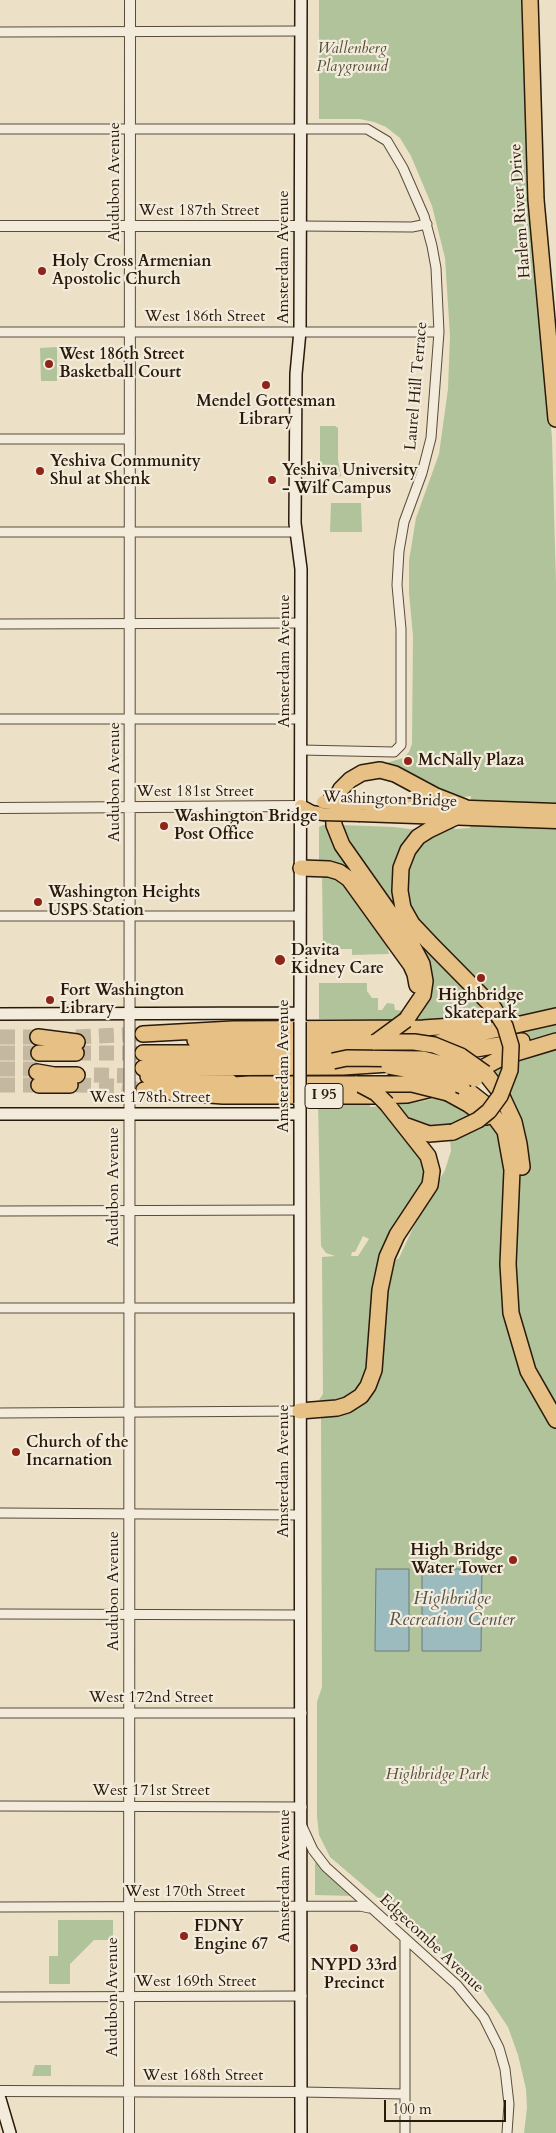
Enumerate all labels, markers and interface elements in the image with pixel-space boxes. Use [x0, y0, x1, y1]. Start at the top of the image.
park label: Wallenberg Playground [316, 39, 388, 77]
street label: Audubon Avenue [105, 122, 125, 242]
street label: Harlem River Drive [507, 143, 535, 279]
street label: Amsterdam Avenue [274, 190, 294, 324]
street label: West 187th Street [139, 201, 259, 221]
place label: Holy Cross Armenian Apostolic Church [52, 252, 212, 290]
marker: Holy Cross Armenian Apostolic Church [36, 265, 48, 277]
street label: West 186th Street [145, 307, 265, 327]
street label: Laurel Hill Terrace [402, 321, 432, 451]
place label: West 186th Street Basketball Court [59, 345, 185, 383]
marker: West 186th Street Basketball Court [43, 358, 55, 370]
marker: Mendel Gottesman Library [260, 379, 272, 391]
place label: Mendel Gottesman Library [196, 392, 336, 430]
place label: Yeshiva Community Shul at Shenk [50, 452, 201, 490]
place label: Yeshiva University - Wilf Campus [282, 461, 418, 499]
marker: Yeshiva Community Shul at Shenk [34, 465, 46, 477]
marker: Yeshiva University - Wilf Campus [266, 474, 278, 486]
street label: Amsterdam Avenue [275, 594, 295, 728]
street label: Audubon Avenue [105, 722, 125, 842]
place label: McNally Plaza [418, 751, 524, 771]
marker: McNally Plaza [402, 755, 414, 767]
street label: West 181st Street [136, 782, 254, 802]
street label: Washington Bridge [323, 788, 457, 812]
place label: Washington Bridge Post Office [174, 807, 318, 845]
marker: Washington Bridge Post Office [158, 820, 170, 832]
place label: Washington Heights USPS Station [48, 883, 200, 921]
marker: Washington Heights USPS Station [32, 896, 44, 908]
place label: Davita Kidney Care [291, 941, 384, 979]
marker: Davita Kidney Care [273, 953, 287, 967]
marker: Highbridge Skatepark [475, 972, 487, 984]
place label: Fort Washington Library [60, 981, 184, 1019]
place label: Highbridge Skatepark [438, 986, 524, 1024]
marker: Fort Washington Library [44, 994, 56, 1006]
street label: Amsterdam Avenue [274, 999, 294, 1133]
road number: I 95 [305, 1084, 343, 1108]
street label: West 178th Street [90, 1088, 210, 1108]
street label: Audubon Avenue [104, 1127, 124, 1247]
street label: Amsterdam Avenue [274, 1404, 294, 1538]
place label: Church of the Incarnation [26, 1433, 129, 1471]
marker: Church of the Incarnation [10, 1446, 22, 1458]
street label: Audubon Avenue [104, 1531, 124, 1651]
place label: High Bridge Water Tower [410, 1541, 503, 1579]
marker: High Bridge Water Tower [507, 1554, 519, 1566]
water label: Highbridge Recreation Center [389, 1589, 515, 1632]
street label: West 172nd Street [89, 1688, 213, 1708]
park label: Highbridge Park [385, 1765, 489, 1785]
street label: West 171st Street [92, 1781, 210, 1801]
street label: Amsterdam Avenue [275, 1809, 295, 1943]
street label: West 170th Street [125, 1882, 245, 1902]
street label: Edgecombe Avenue [375, 1891, 487, 1997]
place label: FDNY Engine 67 [194, 1917, 268, 1955]
marker: FDNY Engine 67 [178, 1930, 190, 1942]
street label: Audubon Avenue [103, 1937, 123, 2057]
marker: NYPD 33rd Precinct [348, 1942, 360, 1954]
place label: NYPD 33rd Precinct [311, 1956, 397, 1994]
street label: West 169th Street [136, 1972, 256, 1992]
street label: West 168th Street [143, 2066, 263, 2086]
scale bar [386, 2090, 508, 2122]
text: 100 m [392, 2099, 432, 2119]

